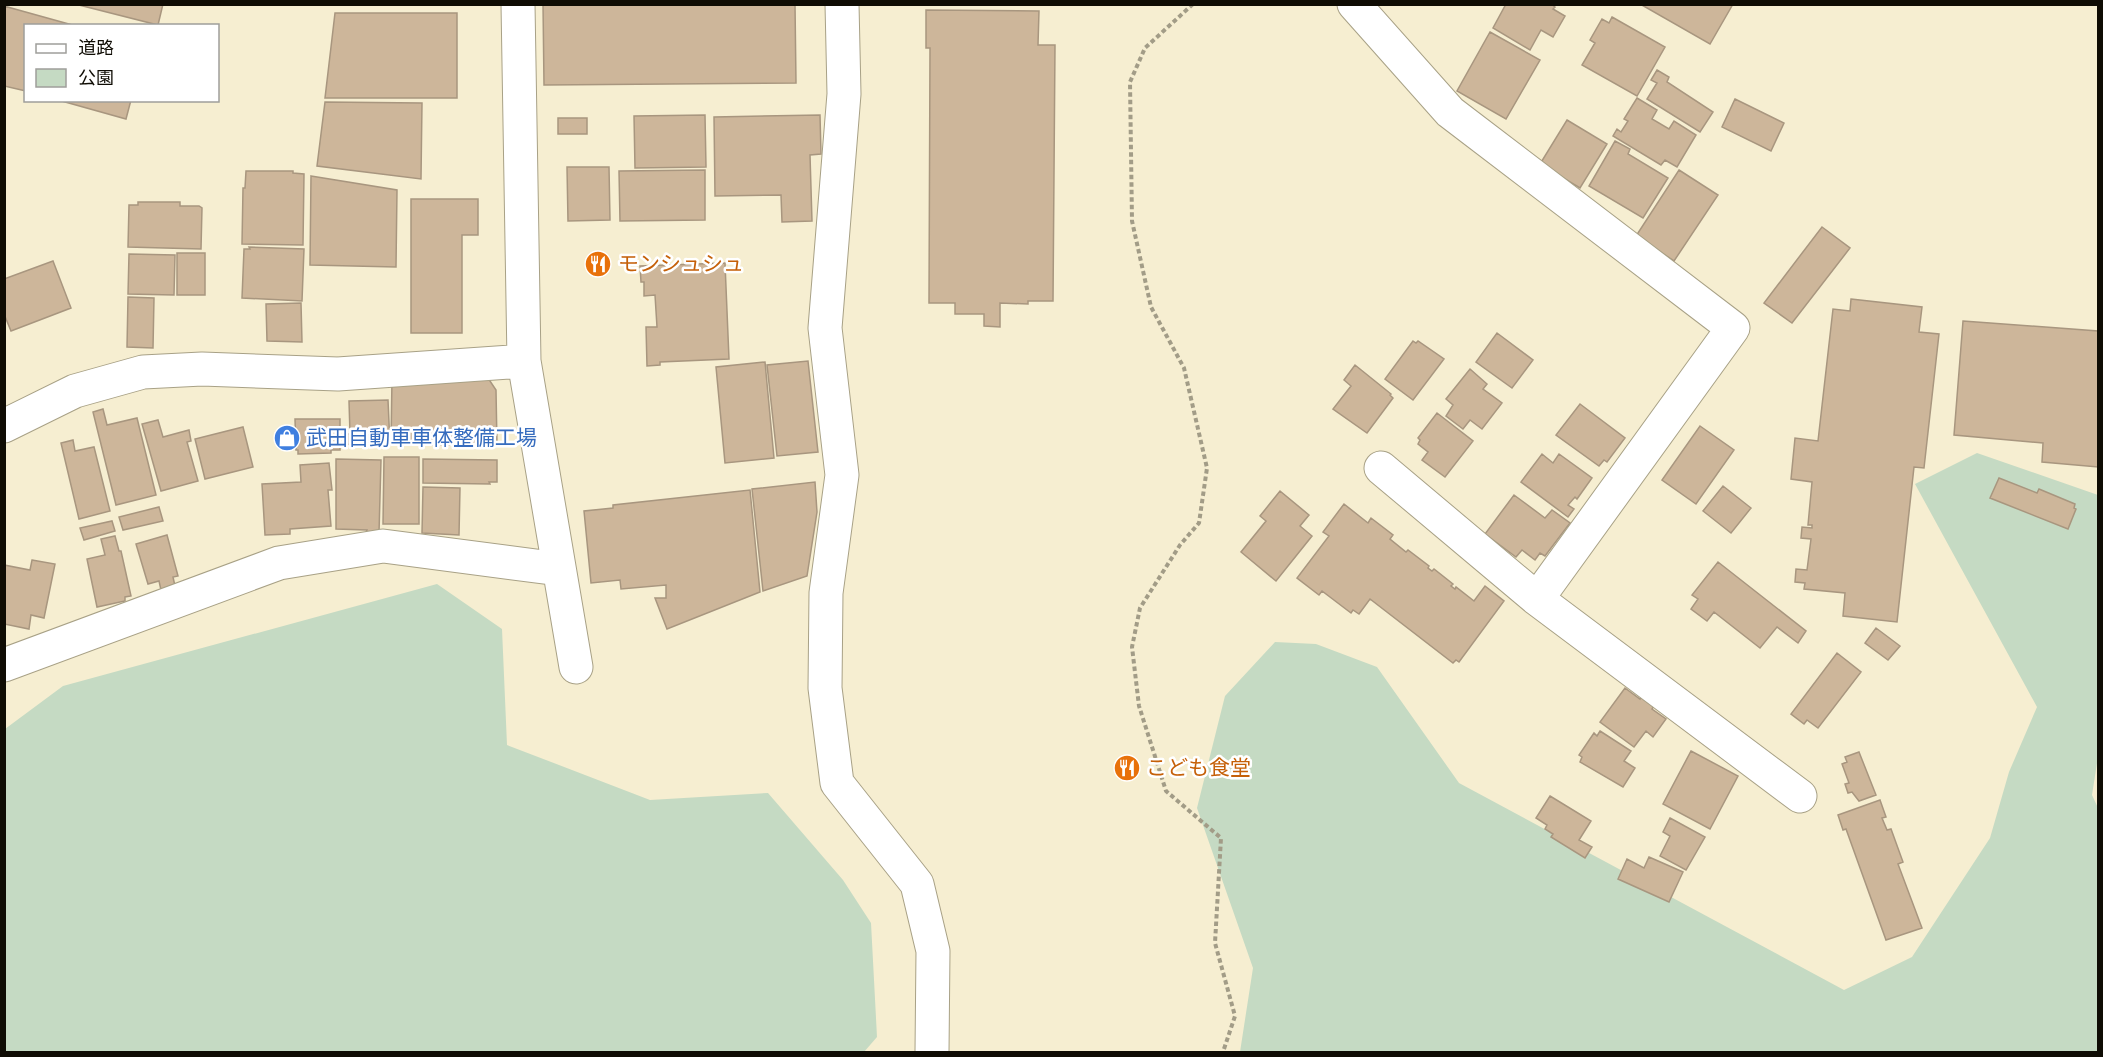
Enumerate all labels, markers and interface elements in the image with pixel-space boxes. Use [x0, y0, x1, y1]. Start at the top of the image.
legend [24, 24, 219, 102]
text: 道路 [78, 38, 114, 58]
text: 公園 [78, 69, 114, 88]
restaurant icon: モンシュシュ [583, 249, 613, 279]
place label: モンシュシュ [618, 254, 744, 275]
shop icon: 武田自動車車体整備工場 [272, 423, 302, 453]
place label: 武田自動車車体整備工場 [306, 427, 537, 449]
restaurant icon: こども食堂 [1112, 753, 1142, 783]
place label: こども食堂 [1146, 757, 1251, 779]

